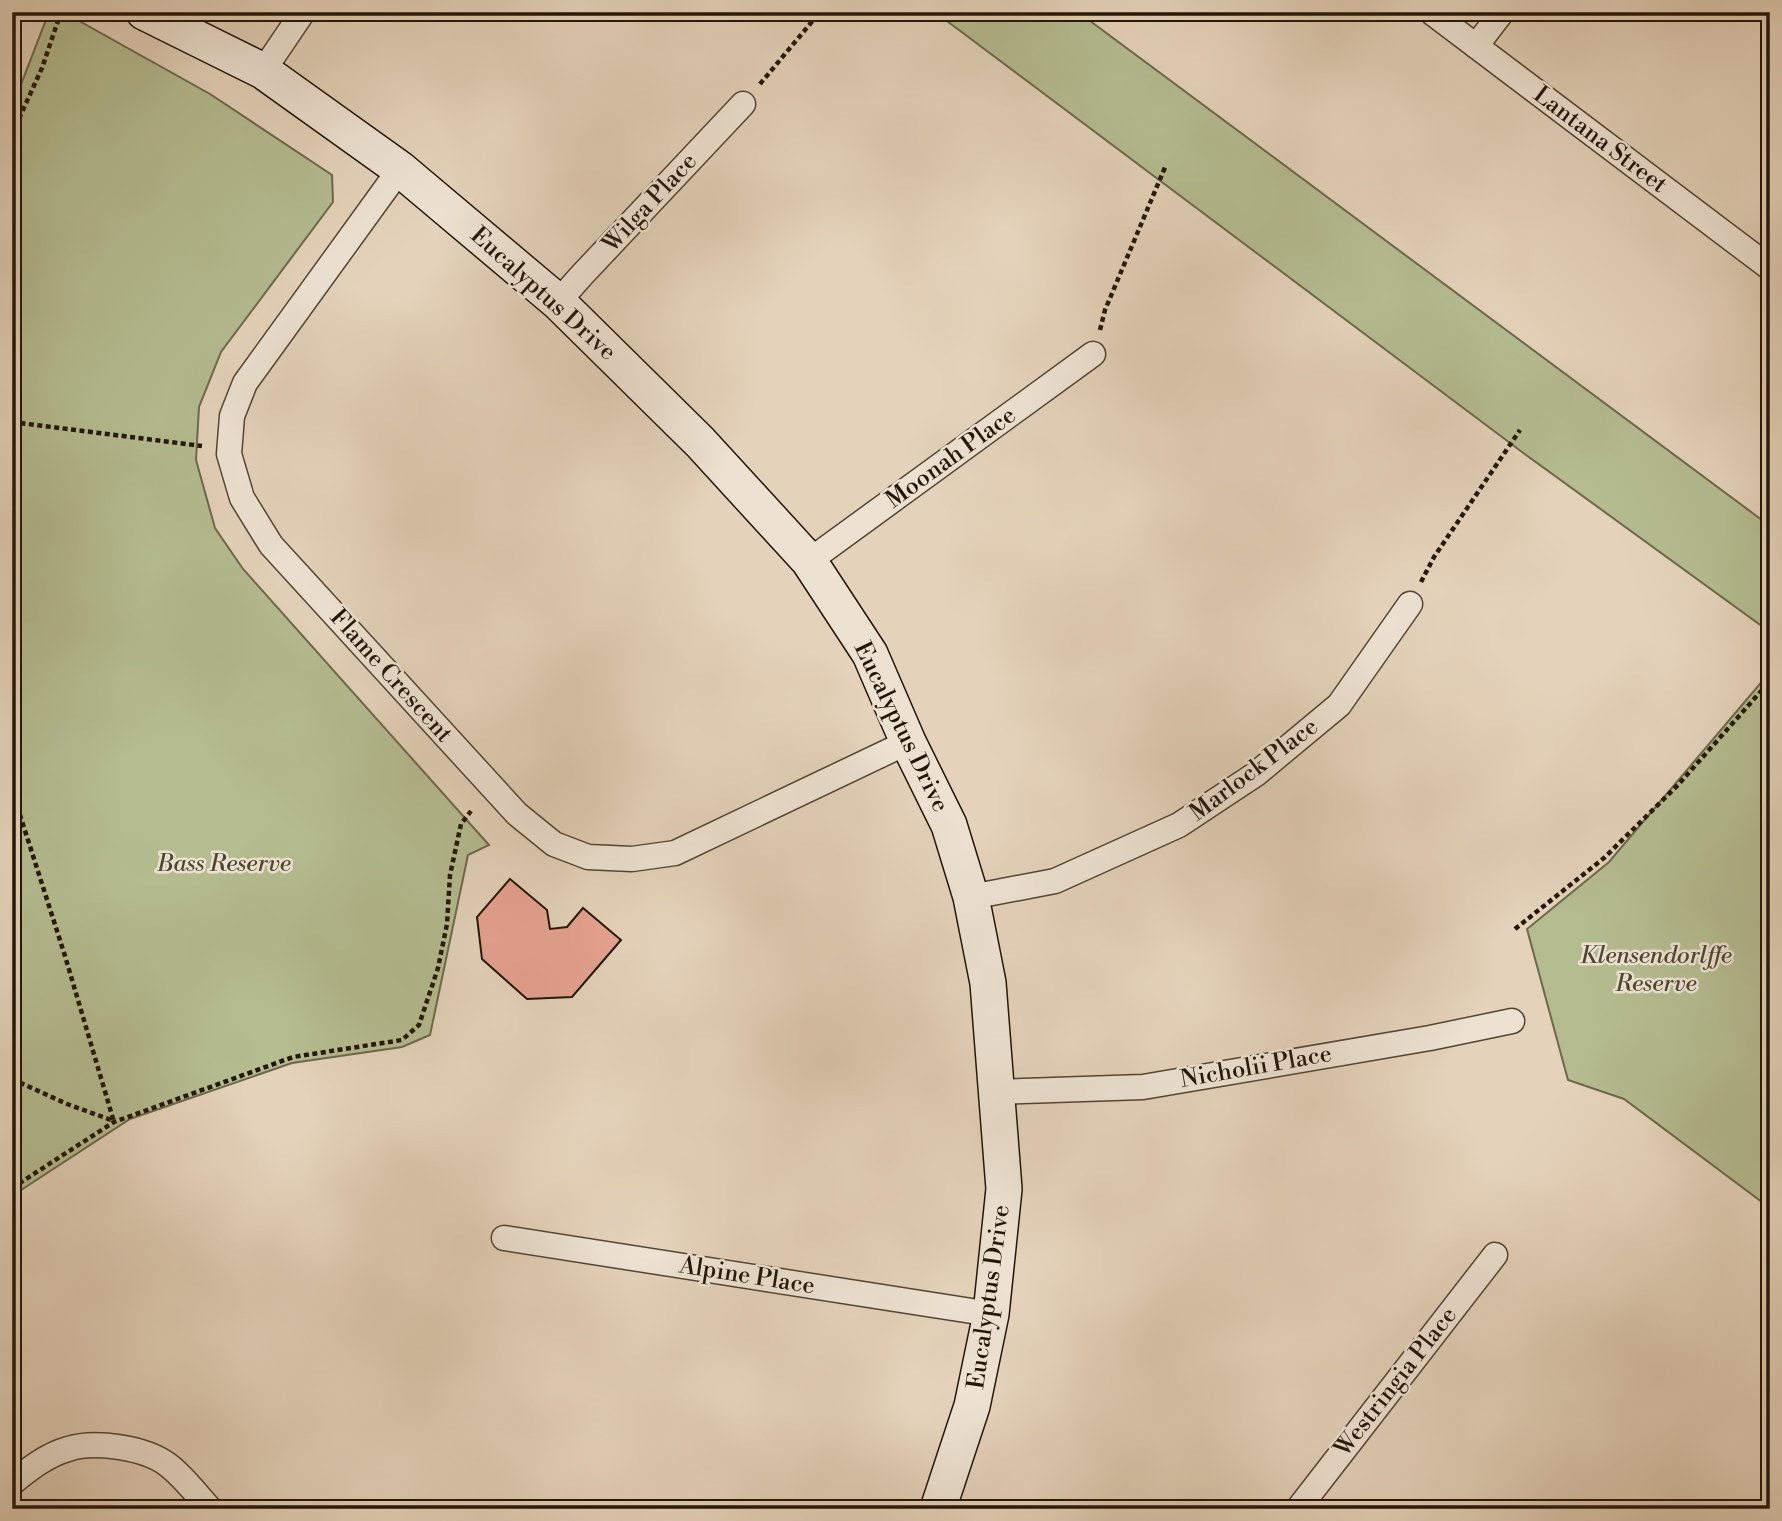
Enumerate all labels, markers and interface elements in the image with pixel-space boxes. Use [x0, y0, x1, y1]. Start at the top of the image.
street label: Lantana Street [1527, 80, 1673, 200]
street label: Wilga Place [596, 147, 704, 260]
street label: Eucalyptus Drive [464, 221, 622, 367]
street label: Moonah Place [880, 401, 1022, 515]
street label: Flame Crescent [323, 603, 459, 749]
street label: Eucalyptus Drive [847, 637, 955, 817]
street label: Marlock Place [1184, 712, 1324, 828]
park label: Bass Reserve [156, 849, 291, 879]
park label: Klensendorlffe Reserve [1580, 941, 1732, 999]
street label: Nicholii Place [1178, 1039, 1334, 1095]
street label: Eucalyptus Drive [961, 1203, 1017, 1391]
street label: Alpine Place [676, 1250, 817, 1302]
street label: Westringia Place [1328, 1301, 1464, 1464]

